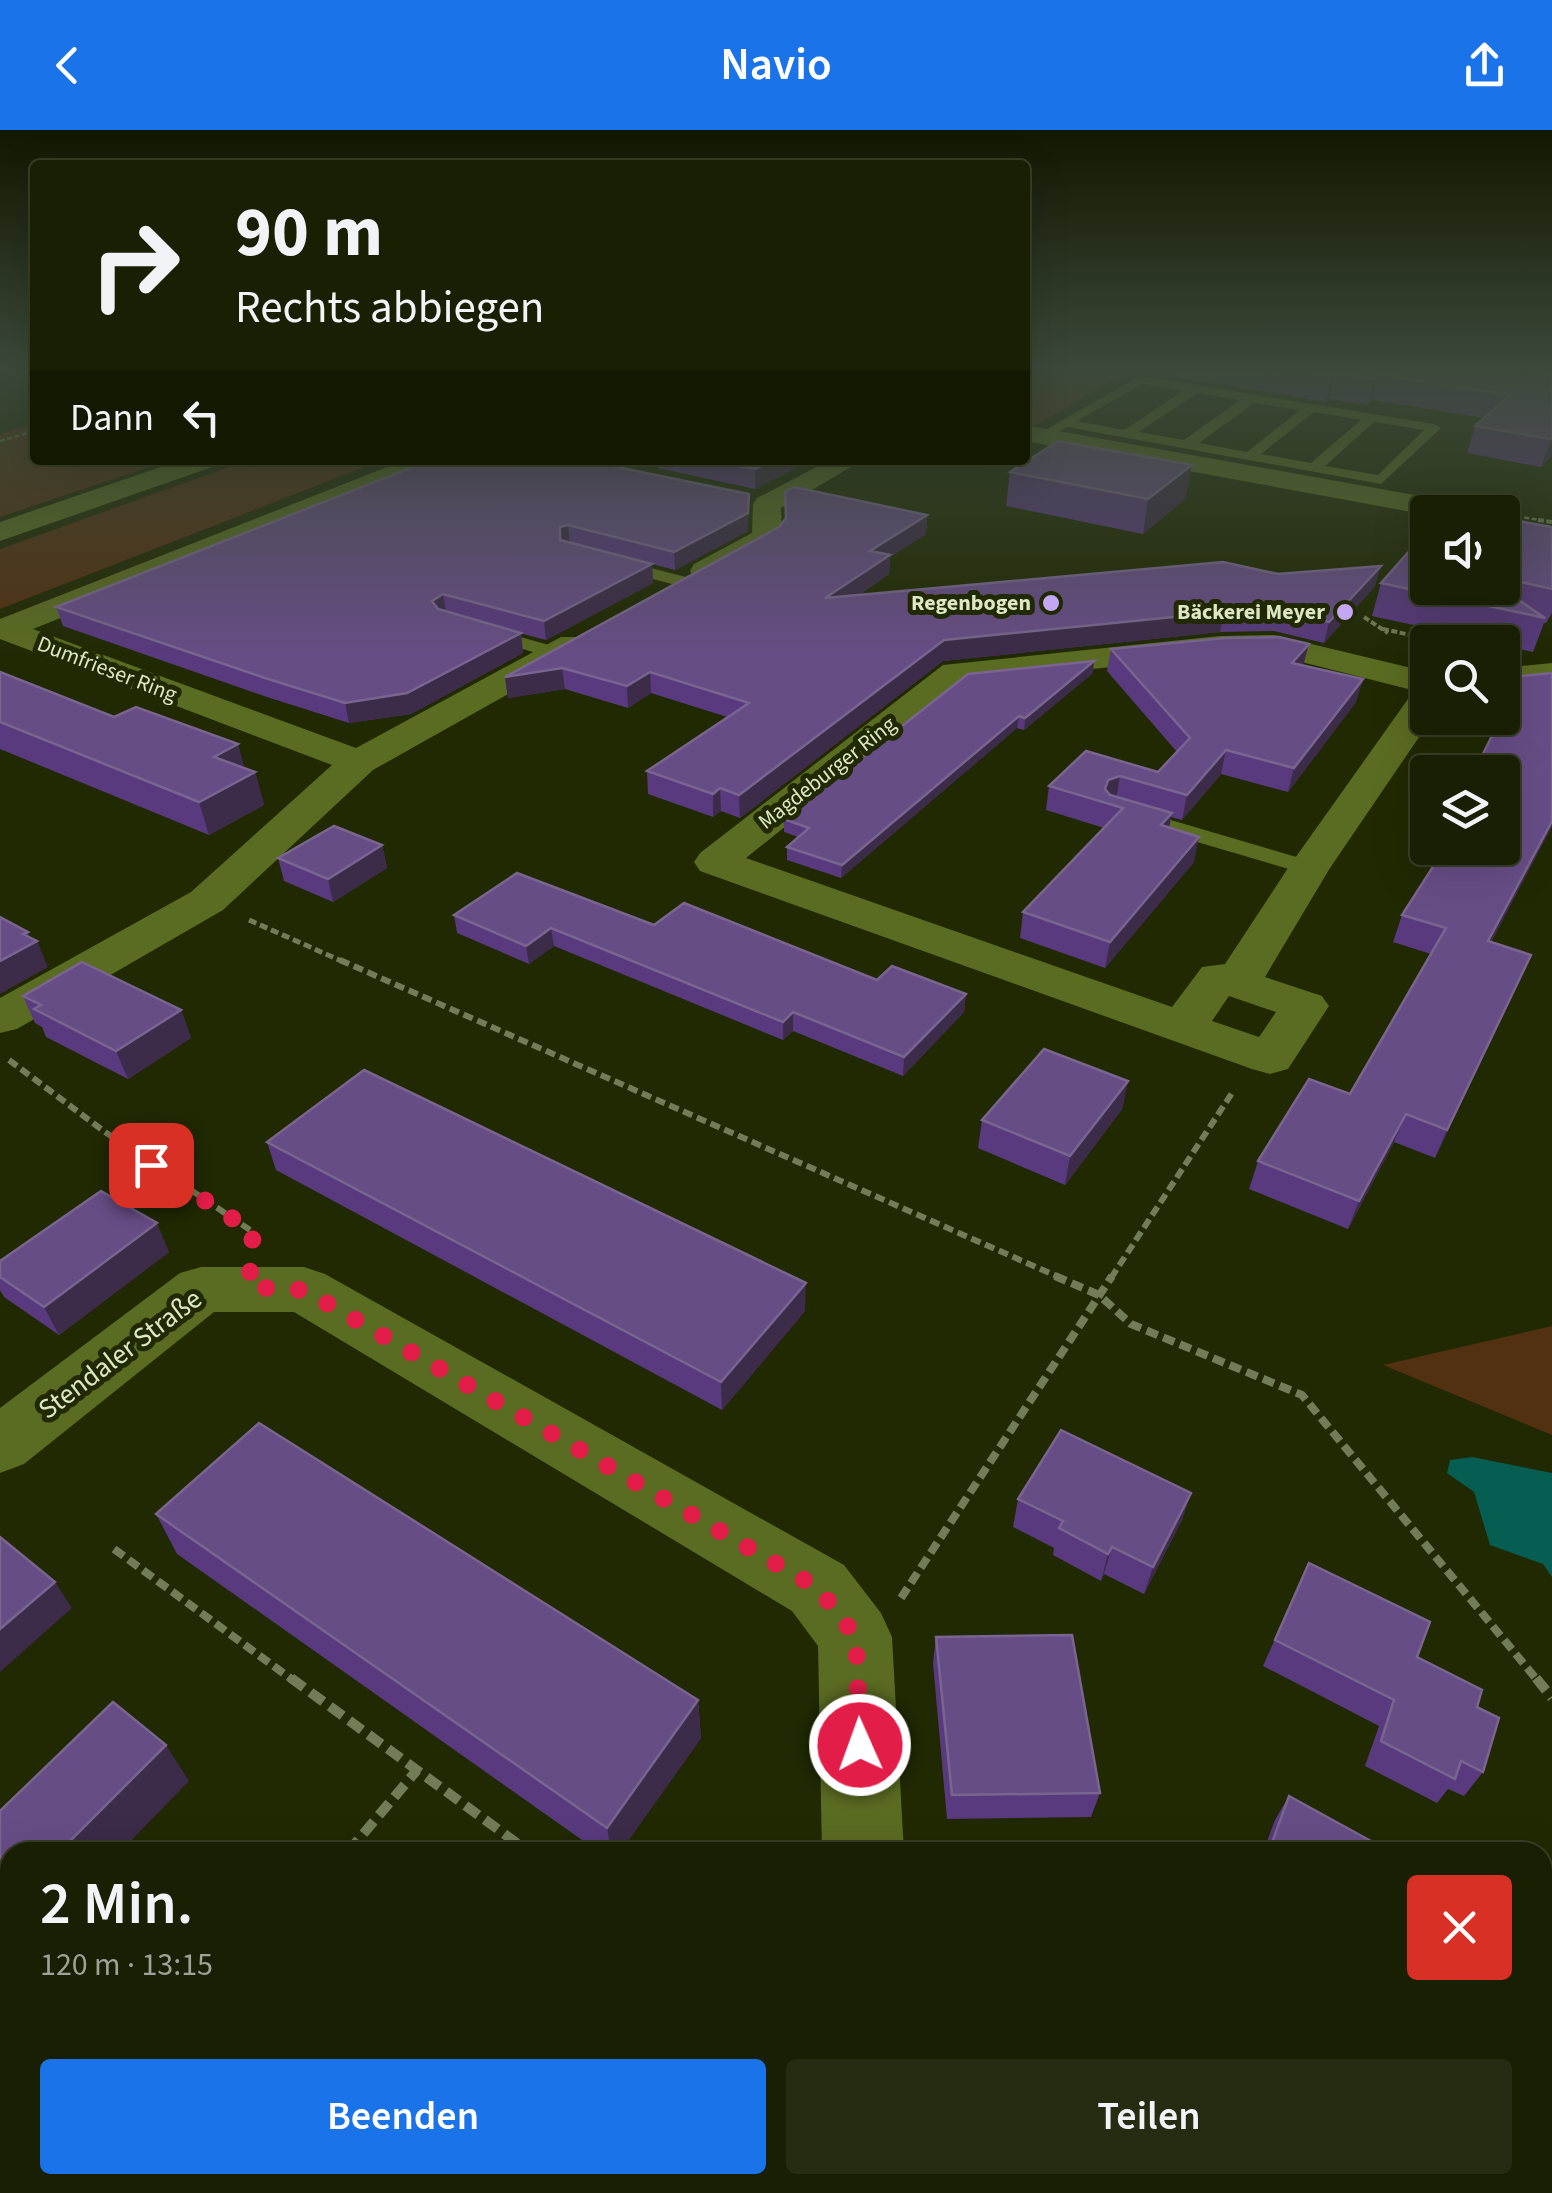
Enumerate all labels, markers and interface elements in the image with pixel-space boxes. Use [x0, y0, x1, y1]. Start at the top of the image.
text: Navio [720, 33, 832, 97]
icon: back [40, 38, 95, 93]
icon: share [1457, 38, 1512, 93]
text: 90 m [235, 183, 383, 283]
icon: right [70, 200, 200, 330]
text: Rechts abbiegen [235, 276, 544, 340]
icon: left [174, 390, 229, 445]
text: Dann [70, 391, 154, 445]
map controls [1410, 495, 1520, 865]
button: sound [1410, 495, 1520, 605]
place label: Regenbogen [911, 587, 1031, 619]
marker: Regenbogen [1040, 592, 1062, 614]
place label: Bäckerei Meyer [1177, 596, 1325, 628]
marker: Bäckerei Meyer [1334, 601, 1356, 623]
button: search [1410, 625, 1520, 735]
street label: Dumfrieser Ring [32, 628, 182, 710]
street label: Magdeburger Ring [751, 709, 903, 837]
button: layers [1410, 755, 1520, 865]
pin [109, 1123, 194, 1208]
icon: arrive [124, 1138, 179, 1193]
street label: Stendaler Straße [30, 1279, 210, 1429]
position arrow [808, 1693, 912, 1797]
text: 2 Min. [40, 1862, 193, 1947]
button: close [1407, 1875, 1512, 1980]
text: 120 m · 13:15 [40, 1942, 213, 1988]
button: Beenden [40, 2059, 766, 2174]
button: Teilen [786, 2059, 1512, 2174]

